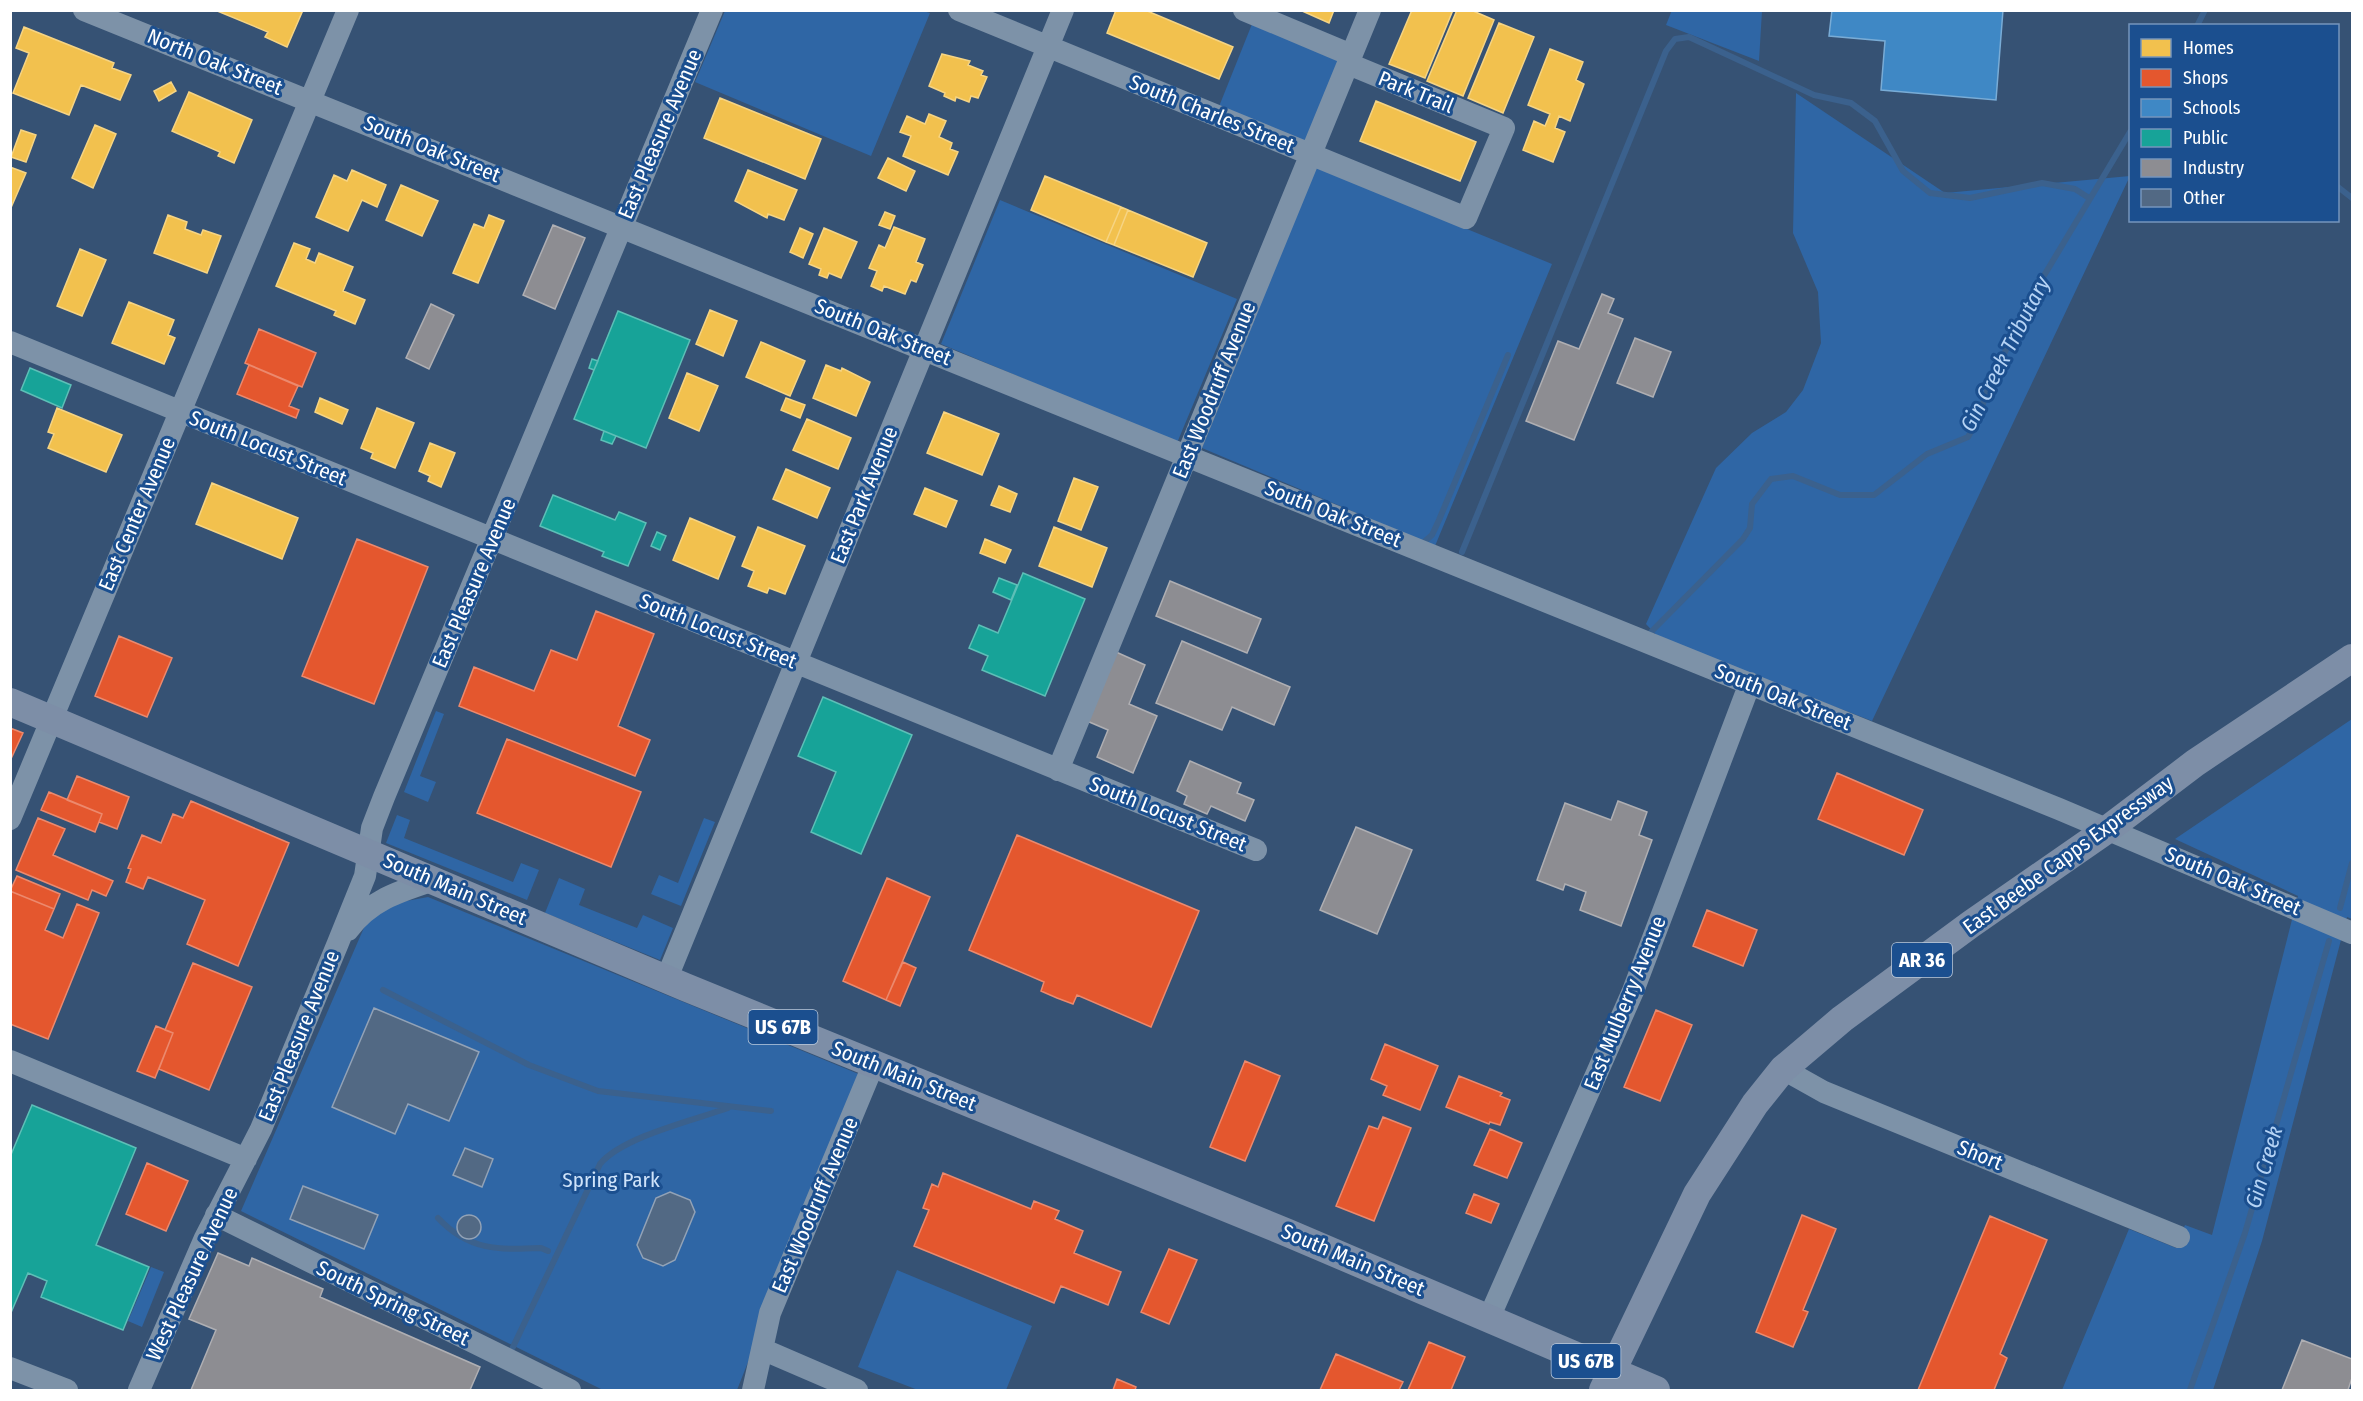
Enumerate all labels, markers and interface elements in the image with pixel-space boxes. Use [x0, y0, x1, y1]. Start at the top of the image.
street label: North Oak Street [144, 23, 287, 101]
legend [2129, 24, 2339, 222]
text: Homes [2183, 37, 2234, 59]
street label: East Pleasure Avenue [612, 45, 708, 223]
street label: Park Trail [1374, 65, 1458, 119]
text: Shops [2183, 67, 2228, 89]
street label: South Charles Street [1126, 69, 1298, 159]
text: Schools [2183, 97, 2241, 119]
street label: South Oak Street [360, 110, 504, 188]
text: Public [2183, 127, 2228, 149]
text: Industry [2183, 157, 2244, 179]
text: Other [2183, 187, 2226, 209]
water label: Gin Creek Tributary [1954, 271, 2056, 436]
street label: South Oak Street [811, 293, 955, 371]
street label: East Woodruff Avenue [1167, 298, 1261, 482]
street label: South Locust Street [186, 405, 351, 491]
street label: East Park Avenue [825, 423, 903, 567]
street label: East Center Avenue [93, 433, 181, 595]
street label: South Oak Street [1261, 475, 1405, 553]
street label: East Pleasure Avenue [426, 494, 522, 672]
street label: South Locust Street [636, 588, 801, 674]
street label: South Oak Street [1711, 658, 1855, 736]
street label: East Beebe Capps Expressway [1958, 769, 2179, 940]
street label: South Locust Street [1086, 771, 1251, 857]
street label: South Oak Street [2161, 841, 2305, 921]
street label: South Main Street [379, 847, 531, 931]
street label: East Mulberry Avenue [1578, 912, 1672, 1094]
road number: AR 36 [1892, 943, 1952, 977]
street label: East Pleasure Avenue [253, 947, 345, 1125]
road number: US 67B [748, 1010, 818, 1044]
street label: South Main Street [828, 1035, 980, 1117]
street label: East Woodruff Avenue [766, 1113, 864, 1297]
water label: Gin Creek [2239, 1123, 2289, 1211]
street label: Short [1953, 1134, 2007, 1176]
park label: Spring Park [562, 1167, 660, 1193]
street label: West Pleasure Avenue [140, 1183, 244, 1365]
street label: South Main Street [1277, 1218, 1429, 1302]
street label: South Spring Street [312, 1255, 474, 1351]
road number: US 67B [1552, 1344, 1620, 1378]

